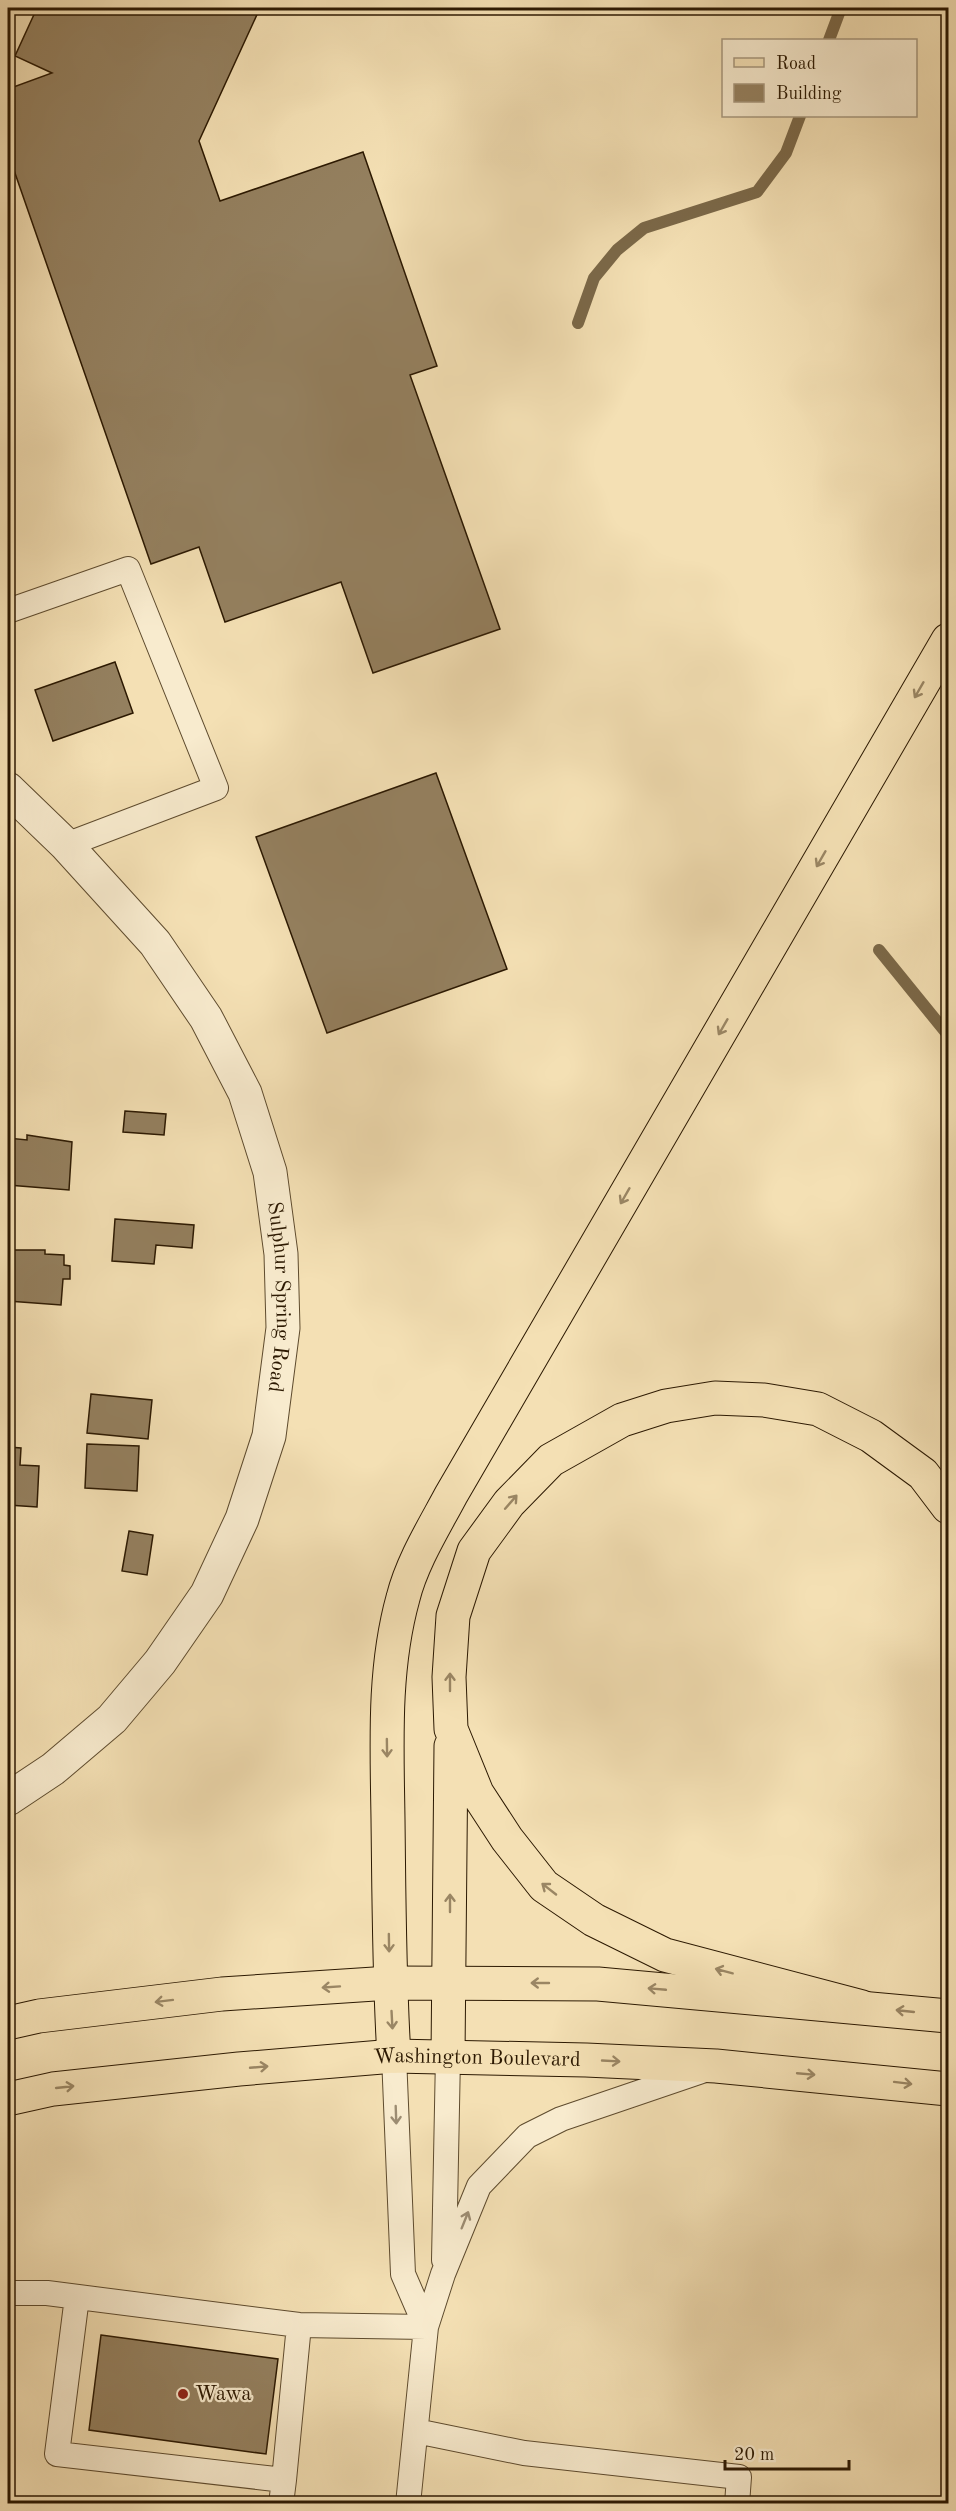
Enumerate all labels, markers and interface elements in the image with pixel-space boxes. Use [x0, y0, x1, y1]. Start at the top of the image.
legend [722, 39, 917, 117]
text: Road [776, 55, 816, 73]
text: Building [776, 85, 842, 103]
one-way arrow [913, 681, 925, 698]
one-way arrow [815, 850, 827, 867]
one-way arrow [717, 1018, 729, 1035]
one-way arrow [618, 1187, 630, 1204]
street label: Sulphur Spring Road [264, 1200, 294, 1394]
one-way arrow [504, 1494, 517, 1510]
one-way arrow [444, 1672, 456, 1692]
one-way arrow [381, 1737, 393, 1757]
one-way arrow [541, 1883, 557, 1896]
one-way arrow [444, 1894, 456, 1914]
one-way arrow [383, 1932, 395, 1952]
one-way arrow [715, 1964, 734, 1976]
one-way arrow [530, 1977, 550, 1989]
one-way arrow [322, 1981, 342, 1992]
one-way arrow [648, 1983, 668, 1994]
one-way arrow [155, 1996, 175, 2007]
one-way arrow [896, 2005, 916, 2016]
one-way arrow [386, 2009, 397, 2029]
street label: Washington Boulevard [373, 2045, 581, 2070]
one-way arrow [601, 2056, 621, 2067]
one-way arrow [248, 2061, 268, 2072]
one-way arrow [795, 2069, 815, 2080]
one-way arrow [892, 2078, 912, 2089]
one-way arrow [54, 2081, 74, 2092]
one-way arrow [391, 2104, 402, 2124]
one-way arrow [460, 2211, 471, 2230]
place label: Wawa [195, 2384, 252, 2405]
marker: Wawa [176, 2387, 190, 2401]
scale bar [725, 2433, 850, 2471]
text: 20 m [734, 2446, 774, 2464]

